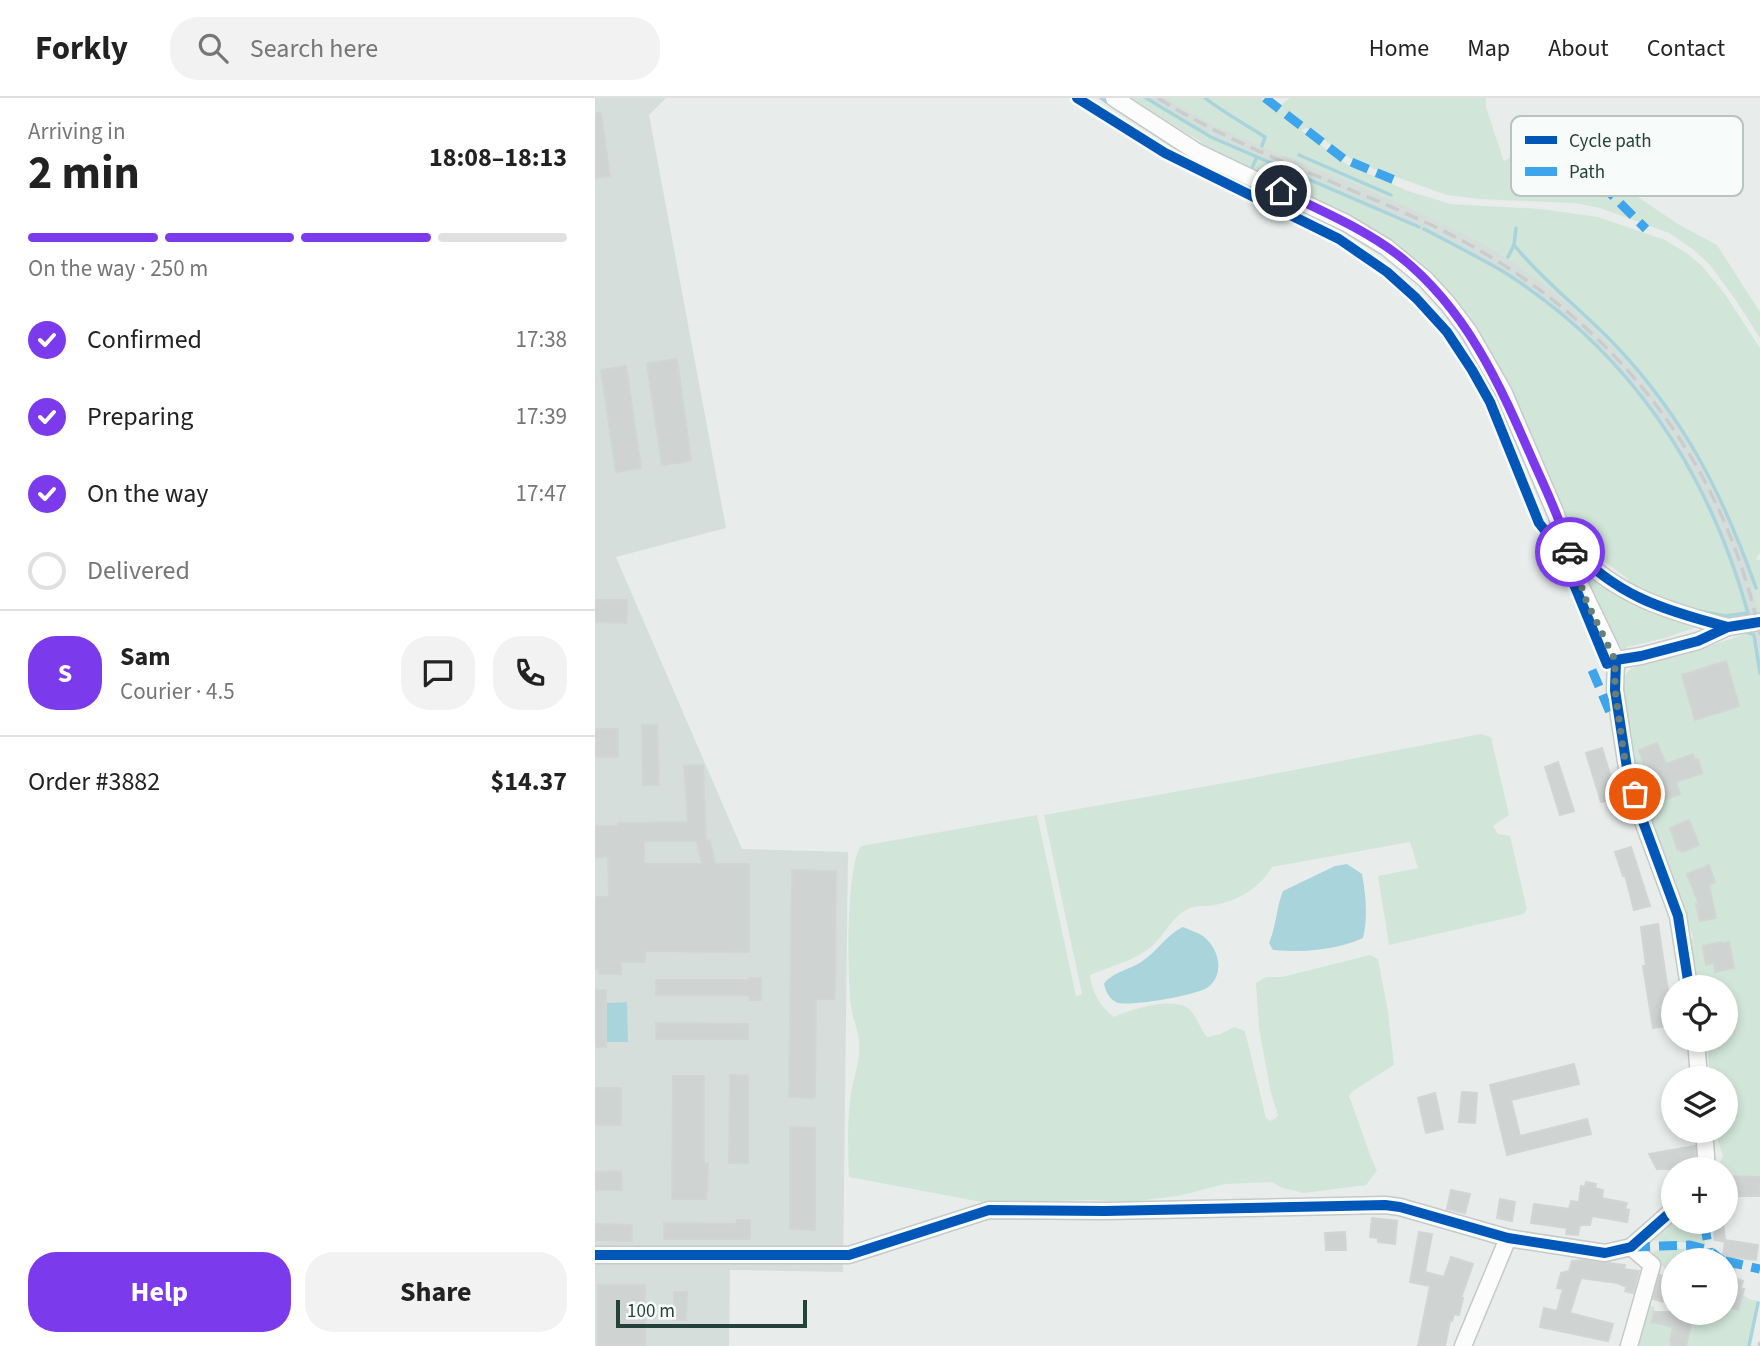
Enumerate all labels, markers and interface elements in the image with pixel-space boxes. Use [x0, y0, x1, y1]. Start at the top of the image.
search box [170, 17, 660, 80]
text: Forkly [35, 25, 128, 72]
icon: search [194, 29, 232, 67]
text: Search here [250, 30, 378, 67]
text: Home [1369, 31, 1429, 66]
text: Map [1467, 31, 1510, 66]
text: About [1548, 31, 1609, 66]
text: Contact [1647, 31, 1725, 66]
text: Arriving in [28, 115, 126, 148]
legend [1511, 116, 1743, 196]
text: Cycle path [1569, 128, 1651, 155]
text: 18:08–18:13 [429, 139, 567, 176]
text: 2 min [28, 141, 140, 206]
text: Path [1569, 159, 1605, 186]
pin [1251, 161, 1311, 221]
icon: home [1262, 172, 1300, 210]
text: On the way · 250 m [28, 252, 208, 285]
icon: check [28, 321, 66, 359]
text: Confirmed [87, 321, 202, 358]
text: 17:38 [516, 323, 567, 356]
icon: check [28, 398, 66, 436]
text: Preparing [87, 398, 193, 435]
text: 17:39 [516, 400, 567, 433]
icon: check [28, 475, 66, 513]
text: On the way [87, 475, 208, 512]
text: 17:47 [516, 477, 567, 510]
courier [1535, 517, 1605, 587]
icon: car [1551, 533, 1589, 571]
text: Delivered [87, 552, 190, 589]
button: chat [401, 636, 475, 710]
button: phone [493, 636, 567, 710]
text: Sam [120, 638, 170, 675]
text: S [58, 655, 72, 692]
text: Courier · 4.5 [120, 675, 235, 708]
text: Order #3882 [28, 763, 160, 800]
text: $14.37 [491, 763, 567, 800]
pin [1605, 764, 1665, 824]
icon: bag [1616, 775, 1654, 813]
map controls [1661, 975, 1738, 1325]
button: locate [1661, 975, 1738, 1052]
button: layers [1661, 1066, 1738, 1143]
button: + [1661, 1157, 1738, 1234]
button: − [1661, 1248, 1738, 1325]
button: Help [28, 1252, 291, 1332]
button: Share [305, 1252, 567, 1332]
scale bar [616, 1297, 807, 1329]
text: 100 m [627, 1298, 675, 1325]

